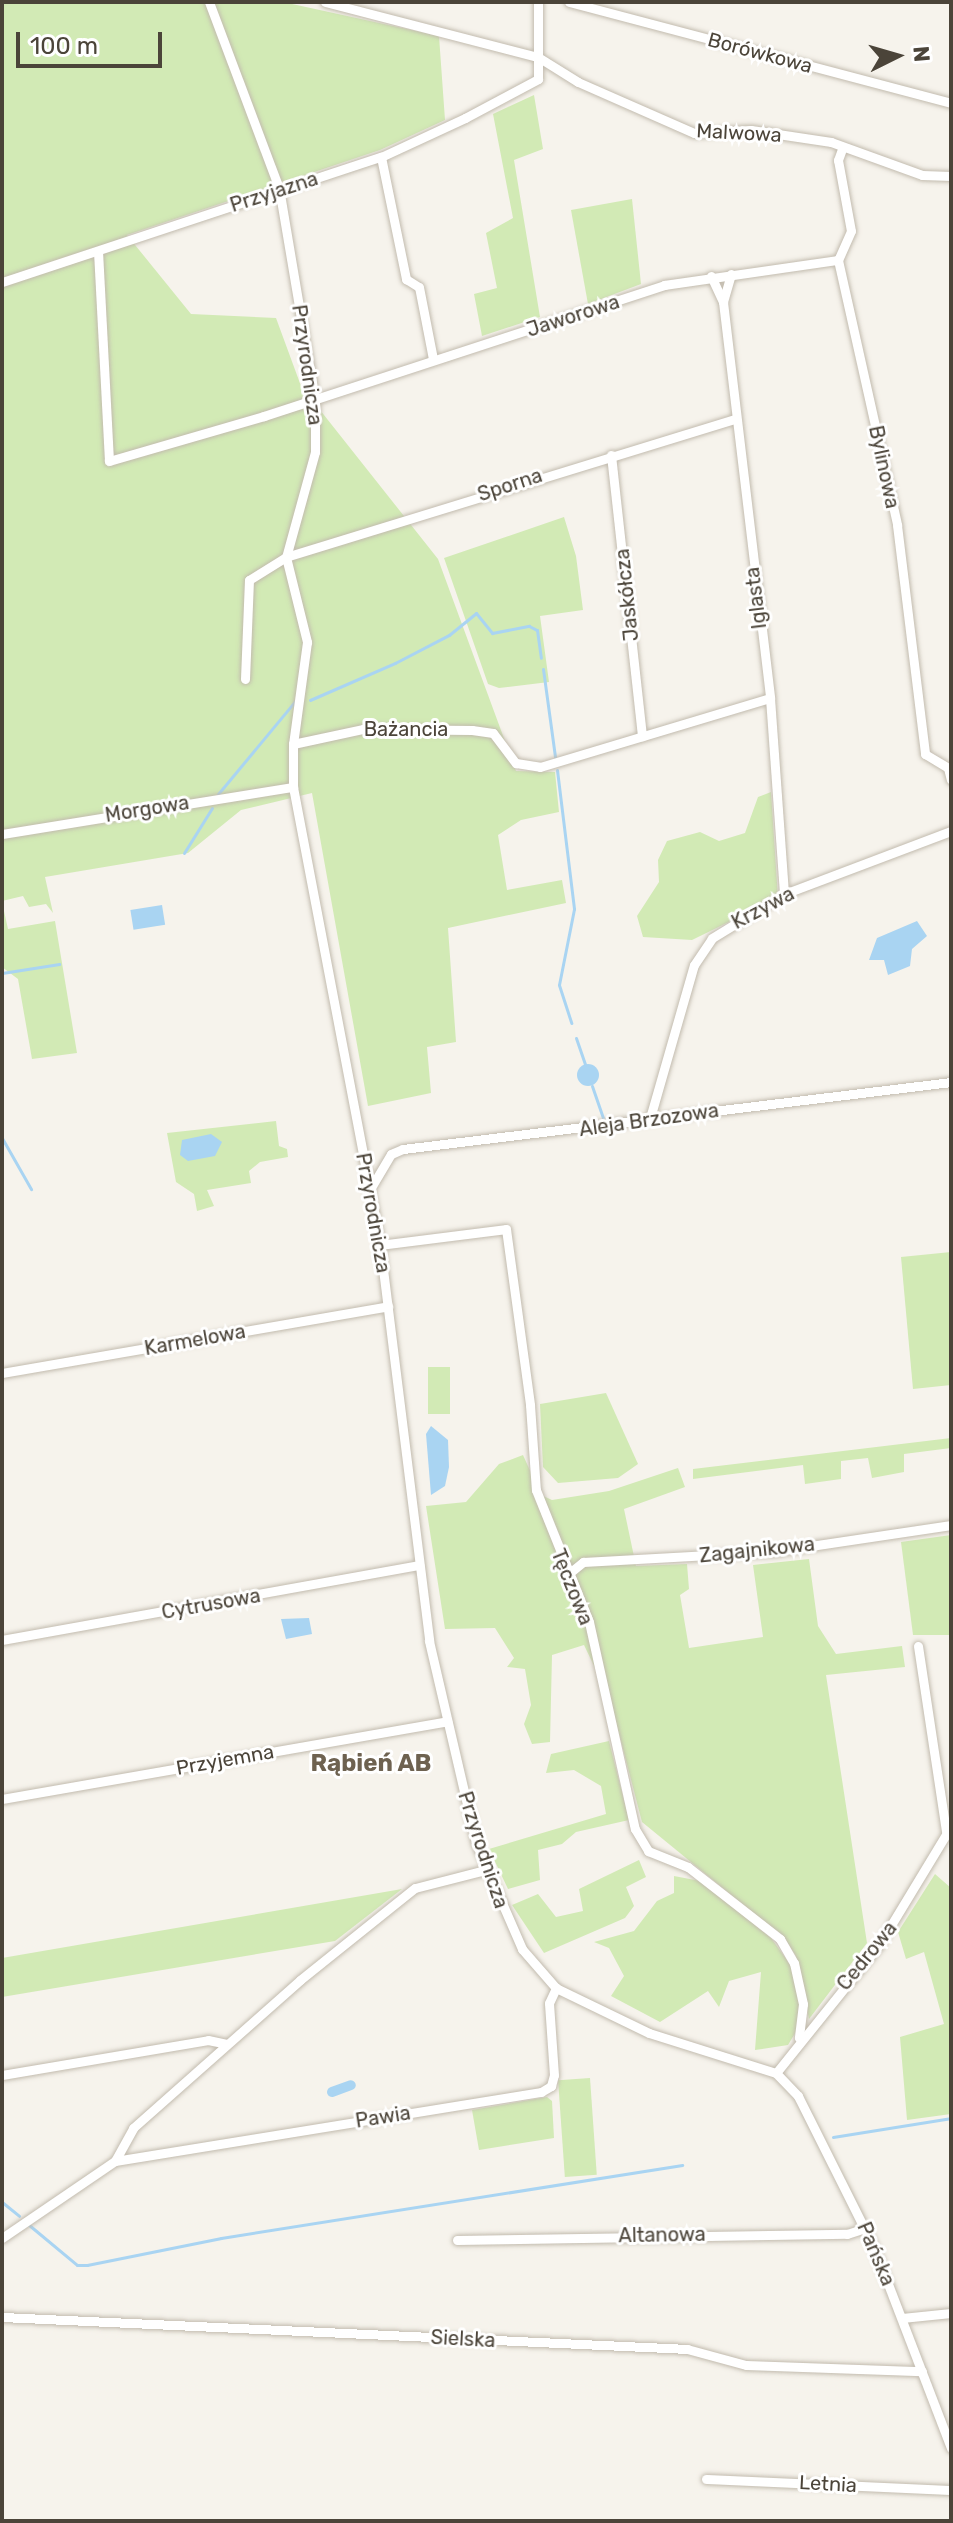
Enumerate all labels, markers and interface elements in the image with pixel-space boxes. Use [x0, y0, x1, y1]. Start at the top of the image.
scale bar [20, 16, 166, 66]
north arrow [857, 16, 937, 96]
street label: Borówkowa [705, 28, 815, 78]
text: 100 m [30, 32, 98, 60]
text: N [907, 45, 936, 63]
street label: Malwowa [696, 119, 782, 147]
street label: Przyjazna [227, 167, 321, 217]
street label: Jaworowa [524, 290, 622, 342]
street label: Przyrodnicza [287, 303, 327, 427]
street label: Bylinowa [864, 423, 904, 511]
street label: Sporna [475, 463, 545, 507]
street label: Jaskółcza [610, 548, 644, 642]
street label: Iglasta [740, 566, 772, 630]
street label: Bażancia [364, 717, 448, 741]
street label: Morgowa [103, 791, 191, 827]
street label: Krzywa [728, 882, 798, 934]
street label: Aleja Brzozowa [578, 1098, 720, 1142]
street label: Przyrodnicza [351, 1151, 395, 1275]
street label: Karmelowa [143, 1319, 247, 1361]
street label: Zagajnikowa [698, 1532, 816, 1568]
street label: Tęczowa [546, 1545, 598, 1629]
street label: Cytrusowa [160, 1583, 262, 1625]
street label: Przyjemna [174, 1740, 276, 1780]
district label: Rąbień AB [310, 1750, 432, 1778]
street label: Przyrodnicza [453, 1788, 513, 1912]
street label: Cedrowa [832, 1917, 902, 1995]
street label: Pawia [354, 2101, 412, 2133]
street label: Pańska [852, 2218, 900, 2290]
street label: Altanowa [618, 2222, 706, 2248]
street label: Sielska [430, 2325, 496, 2353]
street label: Letnia [798, 2470, 858, 2498]

